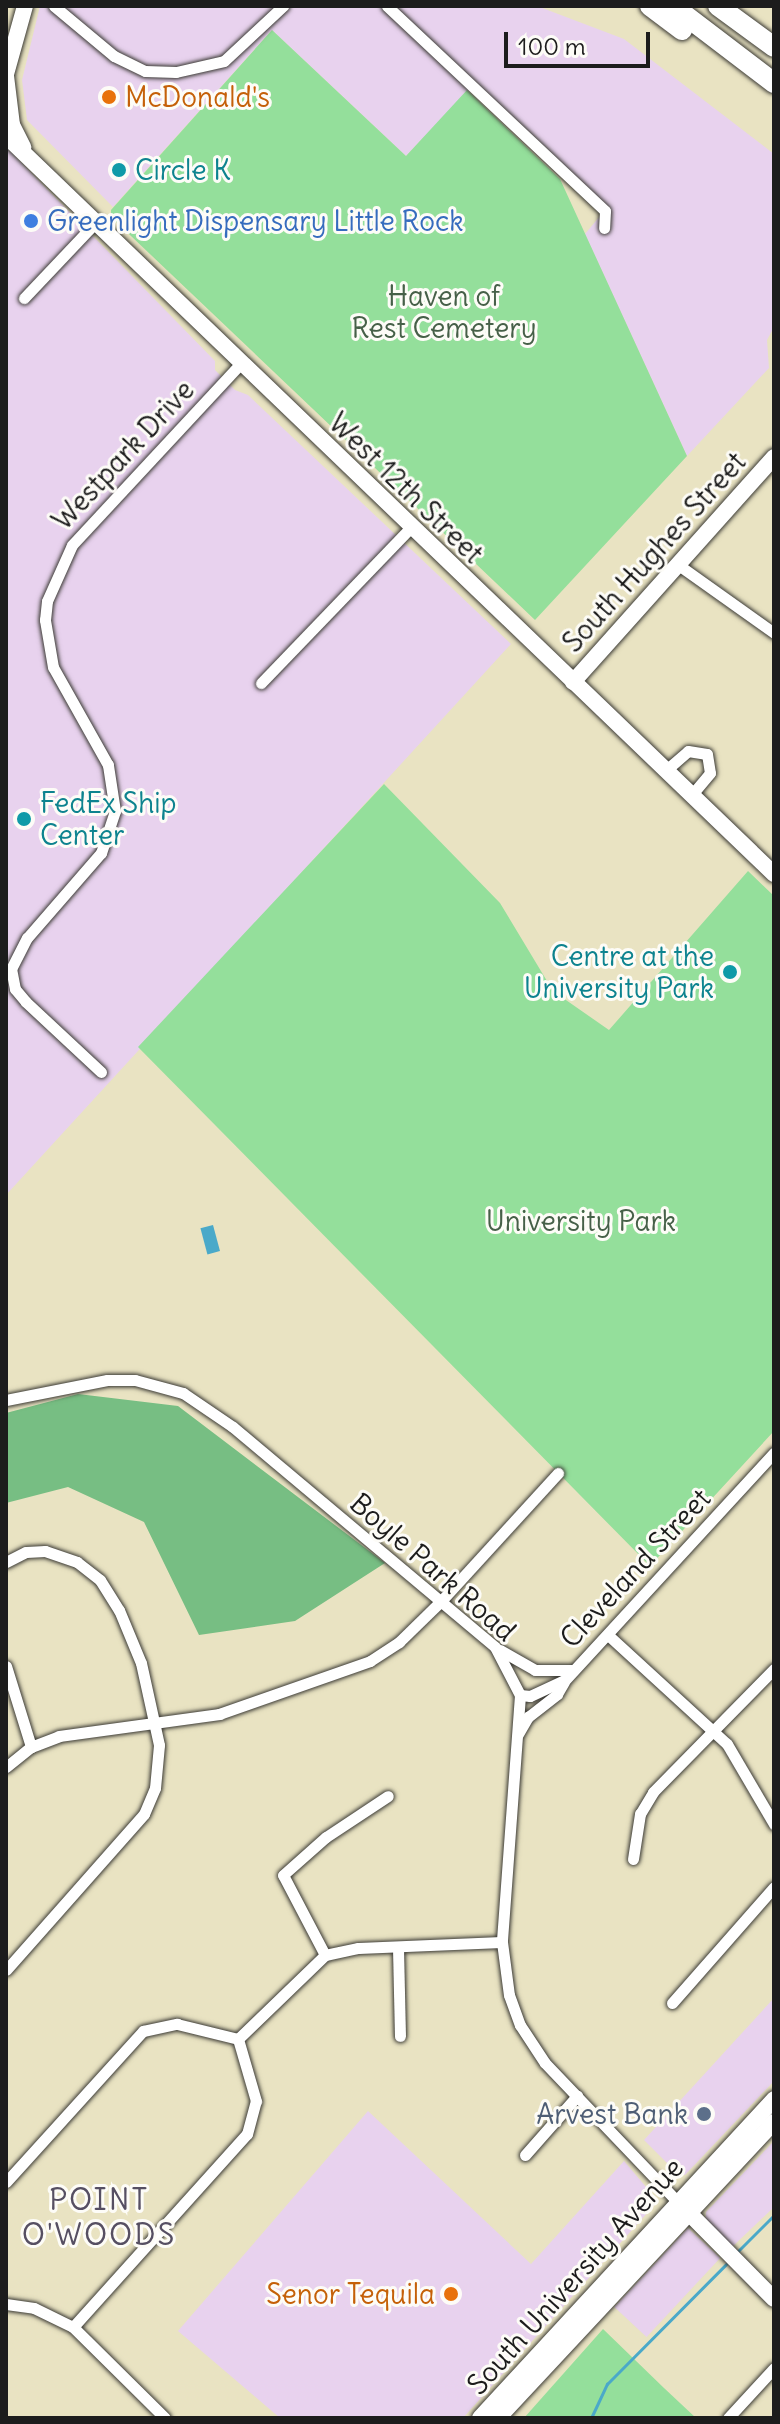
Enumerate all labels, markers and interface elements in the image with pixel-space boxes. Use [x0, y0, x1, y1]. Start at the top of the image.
scale bar [508, 16, 654, 66]
text: 100 m [518, 31, 586, 61]
place label: McDonald's [125, 80, 270, 114]
marker: McDonald's [100, 88, 118, 106]
place label: Circle K [135, 153, 230, 187]
marker: Circle K [110, 161, 128, 179]
place label: Greenlight Dispensary Little Rock [47, 204, 463, 238]
marker: Greenlight Dispensary Little Rock [22, 212, 40, 230]
park label: Haven of Rest Cemetery [351, 279, 537, 345]
street label: Westpark Drive [45, 373, 201, 537]
street label: West 12th Street [322, 406, 490, 570]
street label: South Hughes Street [555, 445, 753, 659]
place label: FedEx Ship Center [40, 786, 177, 852]
marker: FedEx Ship Center [15, 810, 33, 828]
place label: Centre at the University Park [524, 939, 714, 1005]
marker: Centre at the University Park [721, 963, 739, 981]
park label: University Park [486, 1204, 676, 1238]
street label: Cleveland Street [553, 1482, 717, 1654]
street label: Boyle Park Road [343, 1486, 523, 1648]
place label: Arvest Bank [536, 2097, 688, 2131]
marker: Arvest Bank [695, 2105, 713, 2123]
street label: South University Avenue [460, 2151, 690, 2401]
district label: POINT O'WOODS [22, 2181, 176, 2252]
place label: Senor Tequila [266, 2277, 435, 2311]
marker: Senor Tequila [442, 2285, 460, 2303]

